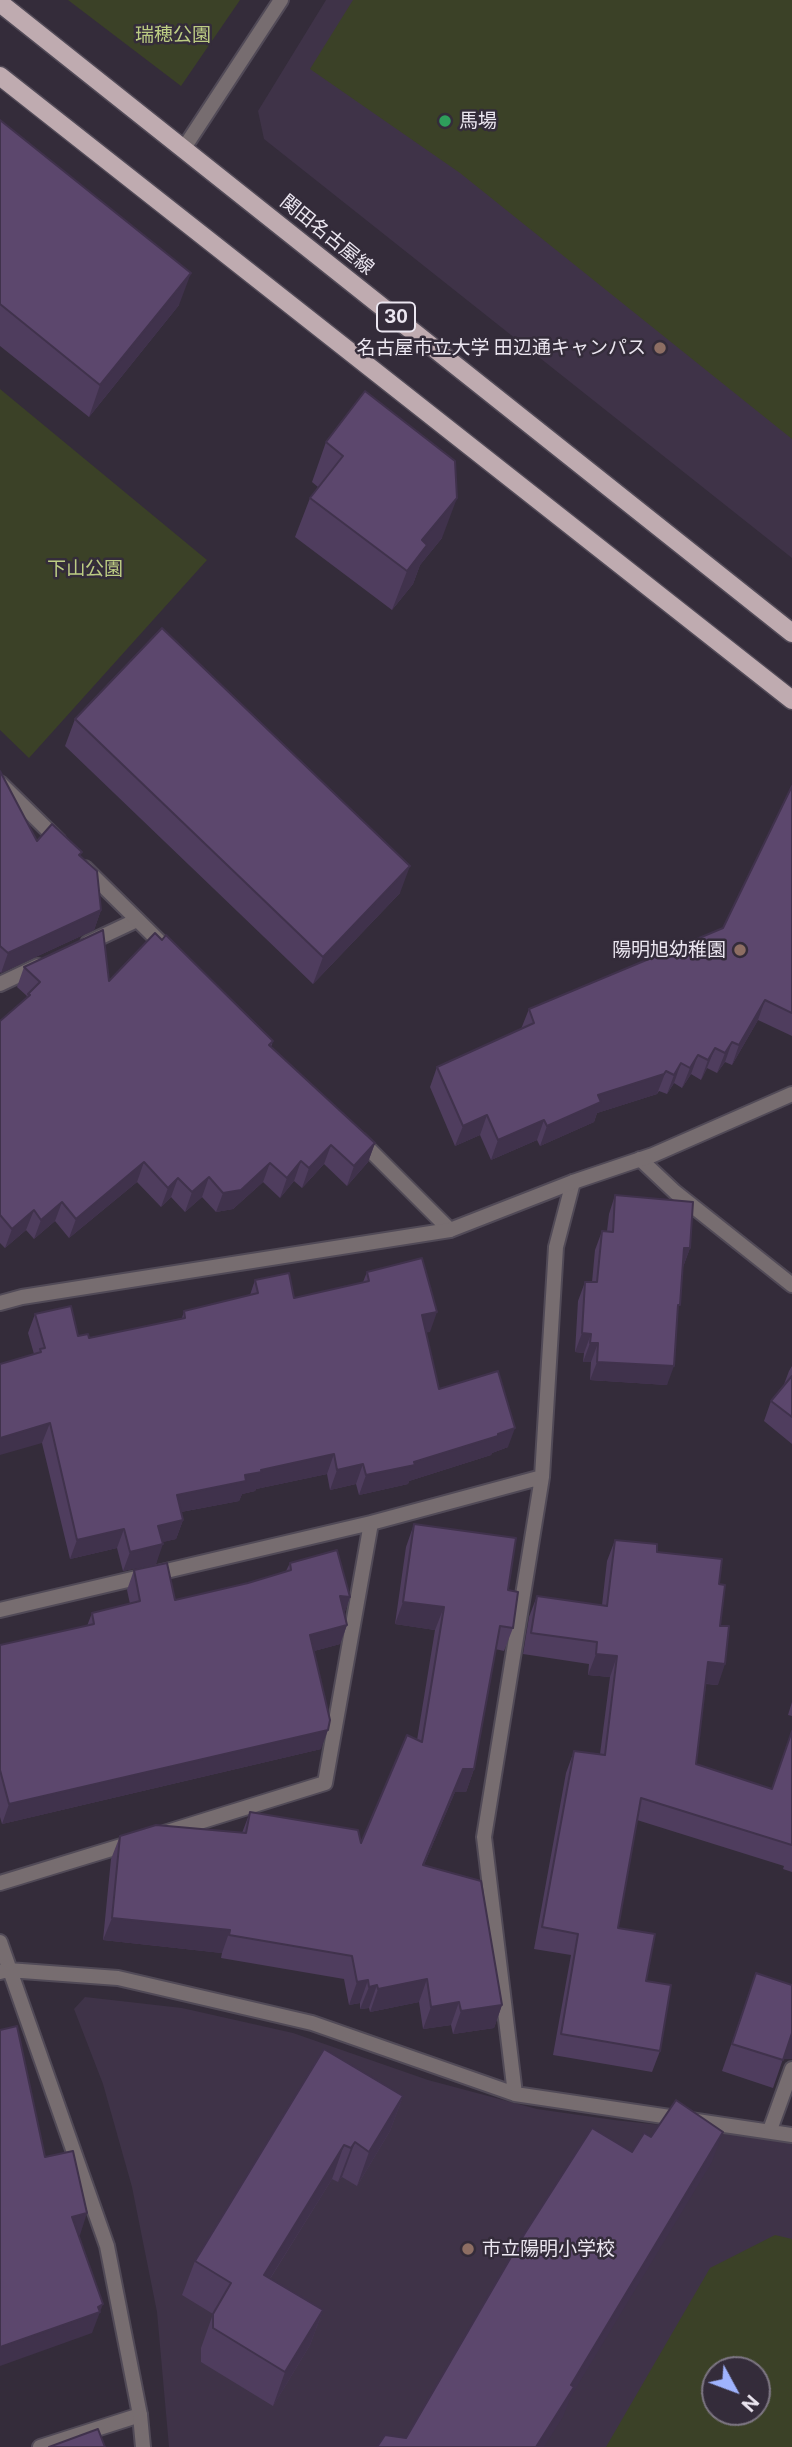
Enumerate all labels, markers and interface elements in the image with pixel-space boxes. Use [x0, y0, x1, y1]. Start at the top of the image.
park label: 瑞穂公園 [135, 24, 211, 46]
place label: 馬場 [459, 110, 497, 132]
marker: 馬場 [437, 113, 453, 129]
street label: 関田名古屋線 [276, 190, 378, 280]
road number: 30 [377, 302, 415, 332]
place label: 名古屋市立大学 田辺通キャンパス [356, 337, 646, 359]
marker: 名古屋市立大学 田辺通キャンパス [652, 340, 668, 356]
park label: 下山公園 [47, 558, 123, 580]
place label: 陽明旭幼稚園 [612, 939, 726, 961]
marker: 陽明旭幼稚園 [732, 942, 748, 958]
place label: 市立陽明小学校 [482, 2238, 615, 2260]
marker: 市立陽明小学校 [460, 2241, 476, 2257]
north arrow [701, 2356, 771, 2426]
text: N [737, 2391, 764, 2416]

